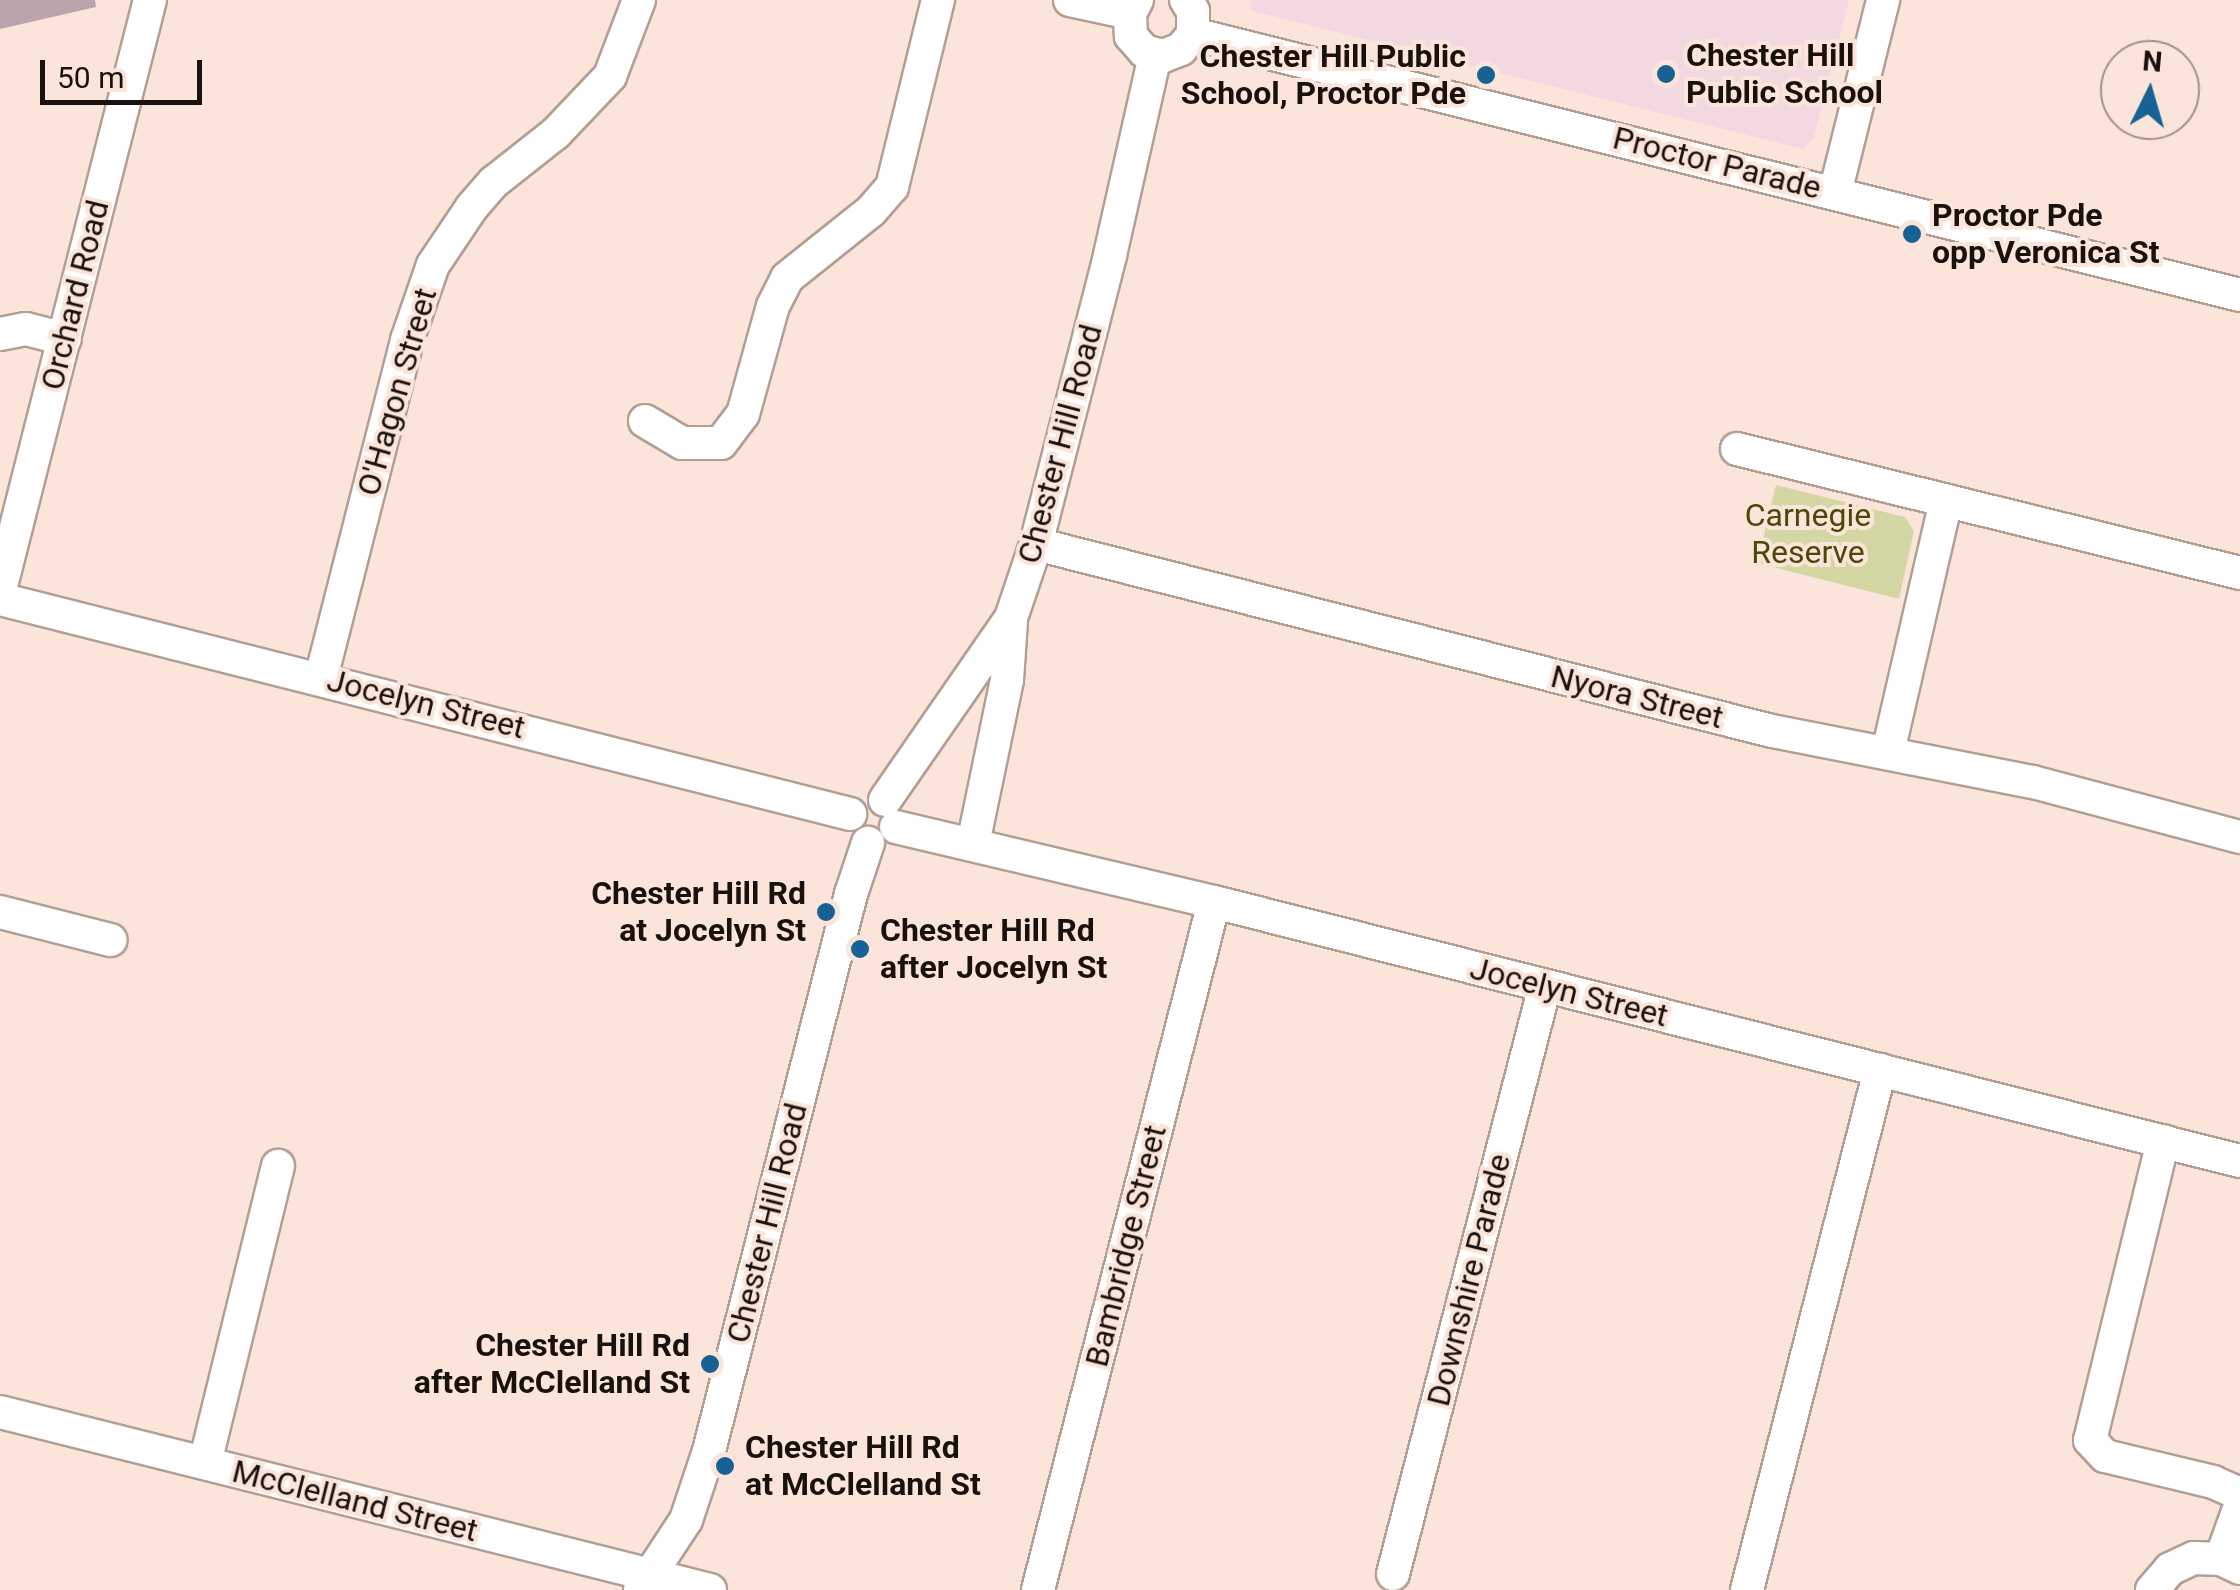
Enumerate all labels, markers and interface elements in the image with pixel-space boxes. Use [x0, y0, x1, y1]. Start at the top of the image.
place label: Chester Hill Public School [1686, 37, 1883, 112]
place label: Chester Hill Public School, Proctor Pde [1181, 38, 1466, 113]
scale bar [45, 40, 208, 102]
north arrow [2100, 40, 2200, 140]
text: N [2141, 44, 2164, 79]
text: 50 m [57, 60, 124, 95]
marker: Chester Hill Public School [1655, 63, 1677, 85]
marker: Chester Hill Public School, Proctor Pde [1475, 64, 1497, 86]
street label: Proctor Parade [1609, 119, 1825, 207]
street label: Orchard Road [33, 196, 117, 394]
place label: Proctor Pde opp Veronica St [1932, 197, 2160, 272]
marker: Proctor Pde opp Veronica St [1901, 223, 1923, 245]
street label: O'Hagon Street [349, 284, 445, 500]
street label: Chester Hill Road [1010, 320, 1110, 568]
park label: Carnegie Reserve [1745, 497, 1871, 572]
street label: Nyora Street [1547, 657, 1727, 737]
street label: Jocelyn Street [323, 661, 529, 747]
place label: Chester Hill Rd at Jocelyn St [591, 875, 806, 950]
marker: Chester Hill Rd at Jocelyn St [815, 901, 837, 923]
place label: Chester Hill Rd after Jocelyn St [880, 912, 1107, 987]
marker: Chester Hill Rd after Jocelyn St [849, 938, 871, 960]
street label: Jocelyn Street [1466, 949, 1672, 1035]
street label: Chester Hill Road [719, 1099, 815, 1347]
street label: Bambridge Street [1077, 1121, 1175, 1371]
street label: Downshire Parade [1419, 1150, 1519, 1410]
place label: Chester Hill Rd after McClelland St [414, 1327, 690, 1402]
marker: Chester Hill Rd after McClelland St [699, 1353, 721, 1375]
place label: Chester Hill Rd at McClelland St [745, 1429, 981, 1504]
street label: McClelland Street [228, 1452, 482, 1550]
marker: Chester Hill Rd at McClelland St [714, 1455, 736, 1477]

